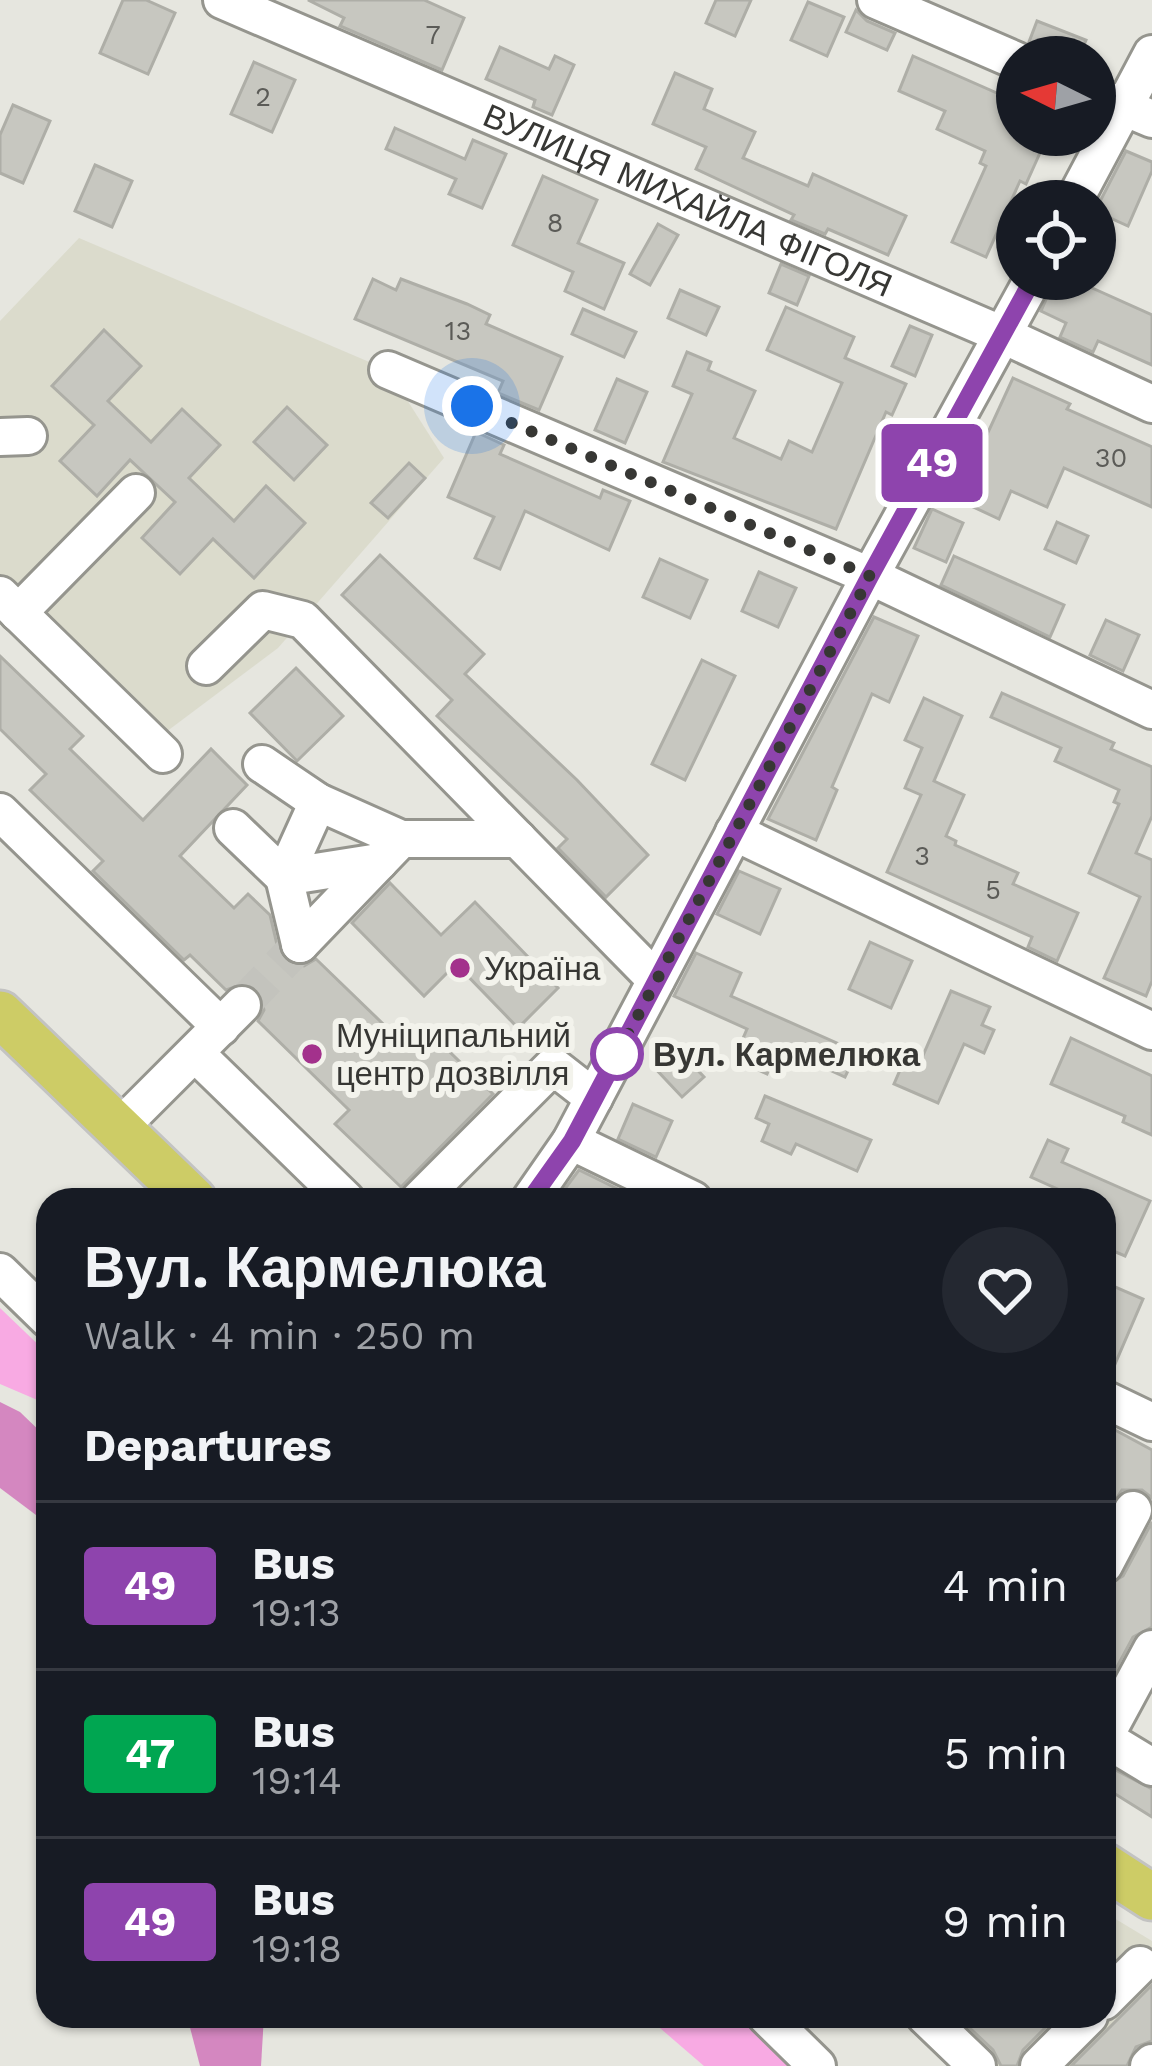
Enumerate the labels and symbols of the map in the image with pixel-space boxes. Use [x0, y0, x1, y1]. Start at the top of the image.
house number: 7 [425, 19, 441, 51]
north arrow [996, 36, 1116, 156]
house number: 2 [255, 81, 271, 113]
street label: ВУЛИЦЯ МИХАЙЛА ФІГОЛЯ [478, 96, 898, 305]
house number: 8 [547, 207, 563, 239]
house number: 13 [445, 315, 471, 347]
your location [442, 376, 502, 436]
line badge: 49 [878, 424, 986, 502]
house number: 30 [1095, 442, 1127, 474]
house number: 3 [914, 840, 930, 872]
house number: 5 [985, 874, 1001, 906]
place label: Україна [484, 949, 601, 988]
marker: Україна [447, 955, 473, 981]
place label: Муніципальний центр дозвілля [336, 1016, 571, 1093]
marker: Вул. Кармелюка [592, 1029, 642, 1079]
place label: Вул. Кармелюка [653, 1035, 921, 1074]
marker: Муніципальний центр дозвілля [299, 1041, 325, 1067]

